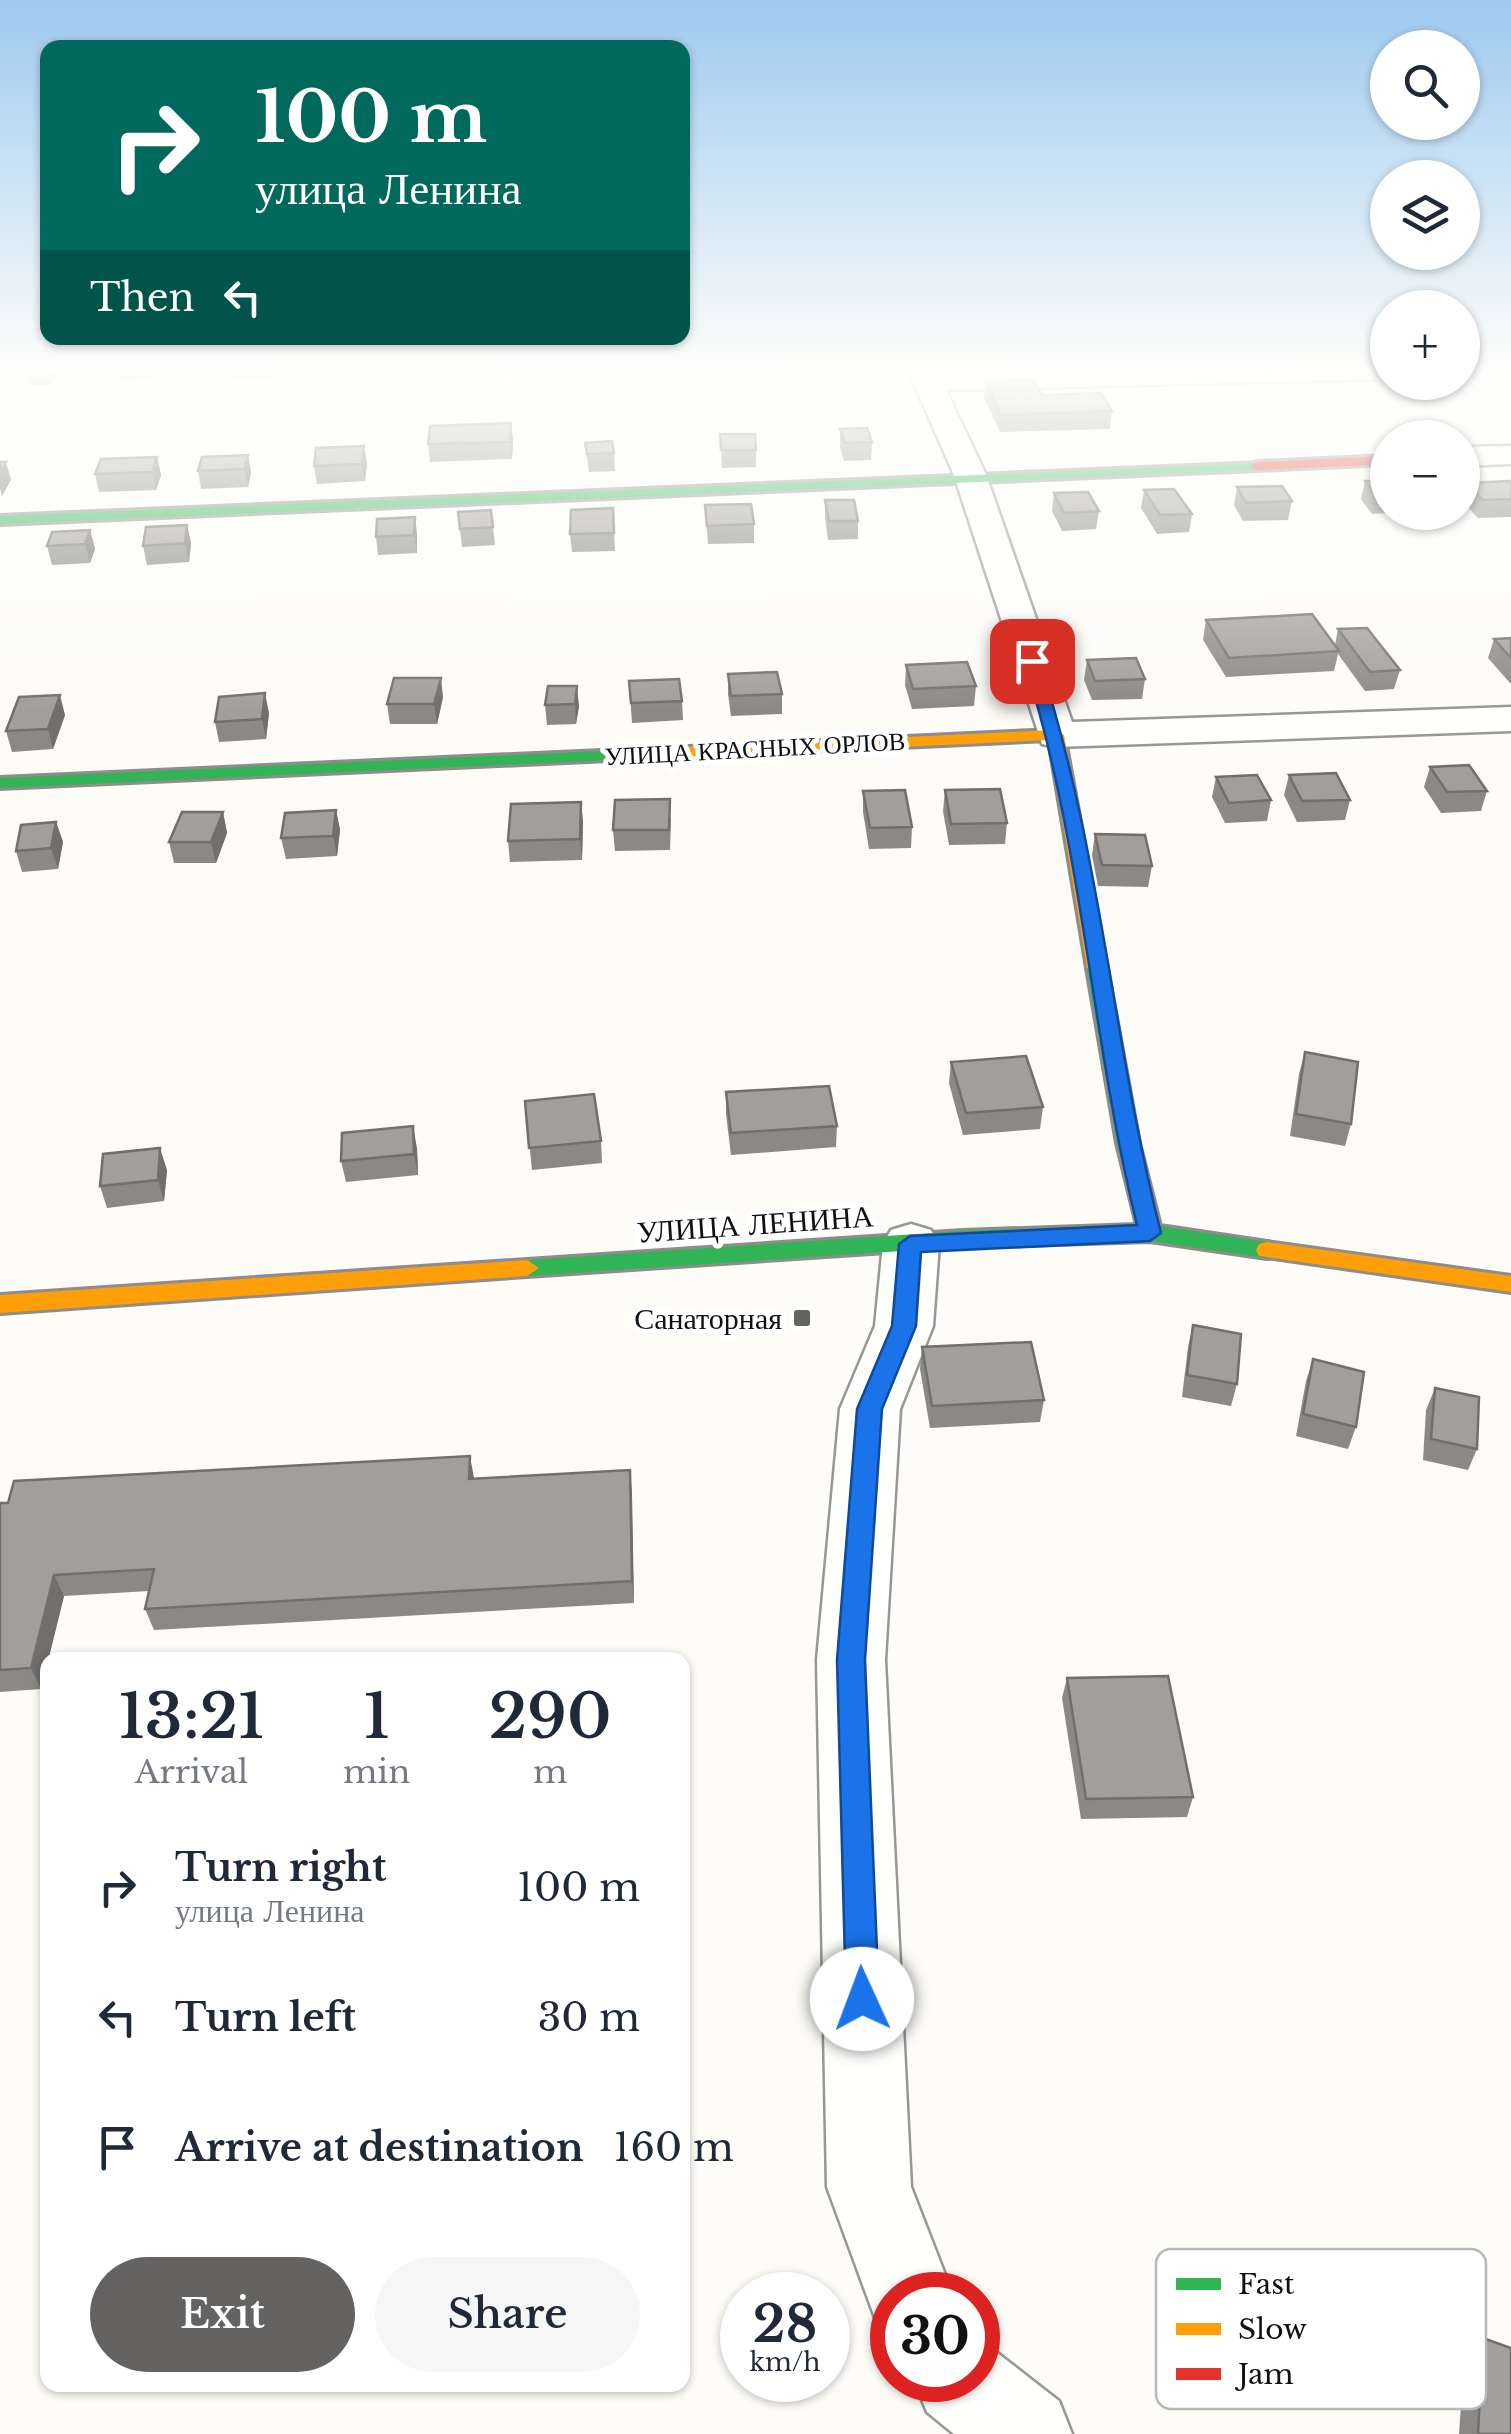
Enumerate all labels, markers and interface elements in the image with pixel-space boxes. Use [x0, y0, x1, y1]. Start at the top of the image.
map controls [1370, 30, 1480, 530]
button: search [1370, 30, 1480, 140]
text: 100 m [255, 74, 487, 161]
icon: right [90, 80, 220, 210]
text: улица Ленина [255, 160, 521, 216]
button: layers [1370, 160, 1480, 270]
icon: left [215, 270, 270, 325]
text: Then [90, 274, 195, 321]
button: + [1370, 290, 1480, 400]
button: − [1370, 420, 1480, 530]
pin [990, 619, 1075, 704]
icon: arrive [1005, 634, 1060, 689]
street label: УЛИЦА КРАСНЫХ ОРЛОВ [604, 726, 906, 772]
street label: УЛИЦА ЛЕНИНА [635, 1197, 875, 1251]
place label: Санаторная [634, 1300, 782, 1337]
marker: Санаторная [791, 1307, 813, 1329]
text: 13:21 [119, 1680, 264, 1754]
text: 1 [363, 1680, 390, 1754]
text: 290 [489, 1680, 611, 1754]
text: Arrival [135, 1752, 248, 1792]
text: min [343, 1752, 410, 1792]
text: m [533, 1752, 567, 1792]
text: Turn right [175, 1844, 386, 1891]
icon: right [90, 1860, 145, 1915]
text: 100 m [517, 1864, 640, 1911]
text: улица Ленина [175, 1891, 364, 1931]
position arrow [810, 1947, 914, 2051]
icon: left [90, 1990, 145, 2045]
text: Turn left [175, 1994, 356, 2041]
text: 30 m [538, 1994, 640, 2041]
icon: arrive [90, 2120, 145, 2175]
text: Arrive at destination [175, 2124, 584, 2171]
text: 160 m [614, 2124, 734, 2171]
legend [1156, 2249, 1486, 2409]
button: Exit [90, 2257, 355, 2372]
button: Share [375, 2257, 640, 2372]
text: Fast [1238, 2267, 1295, 2302]
speed limit sign: 30 [870, 2272, 1000, 2402]
text: 28 [753, 2293, 817, 2356]
text: Slow [1238, 2312, 1307, 2347]
text: km/h [750, 2347, 820, 2378]
text: Jam [1234, 2357, 1294, 2392]

